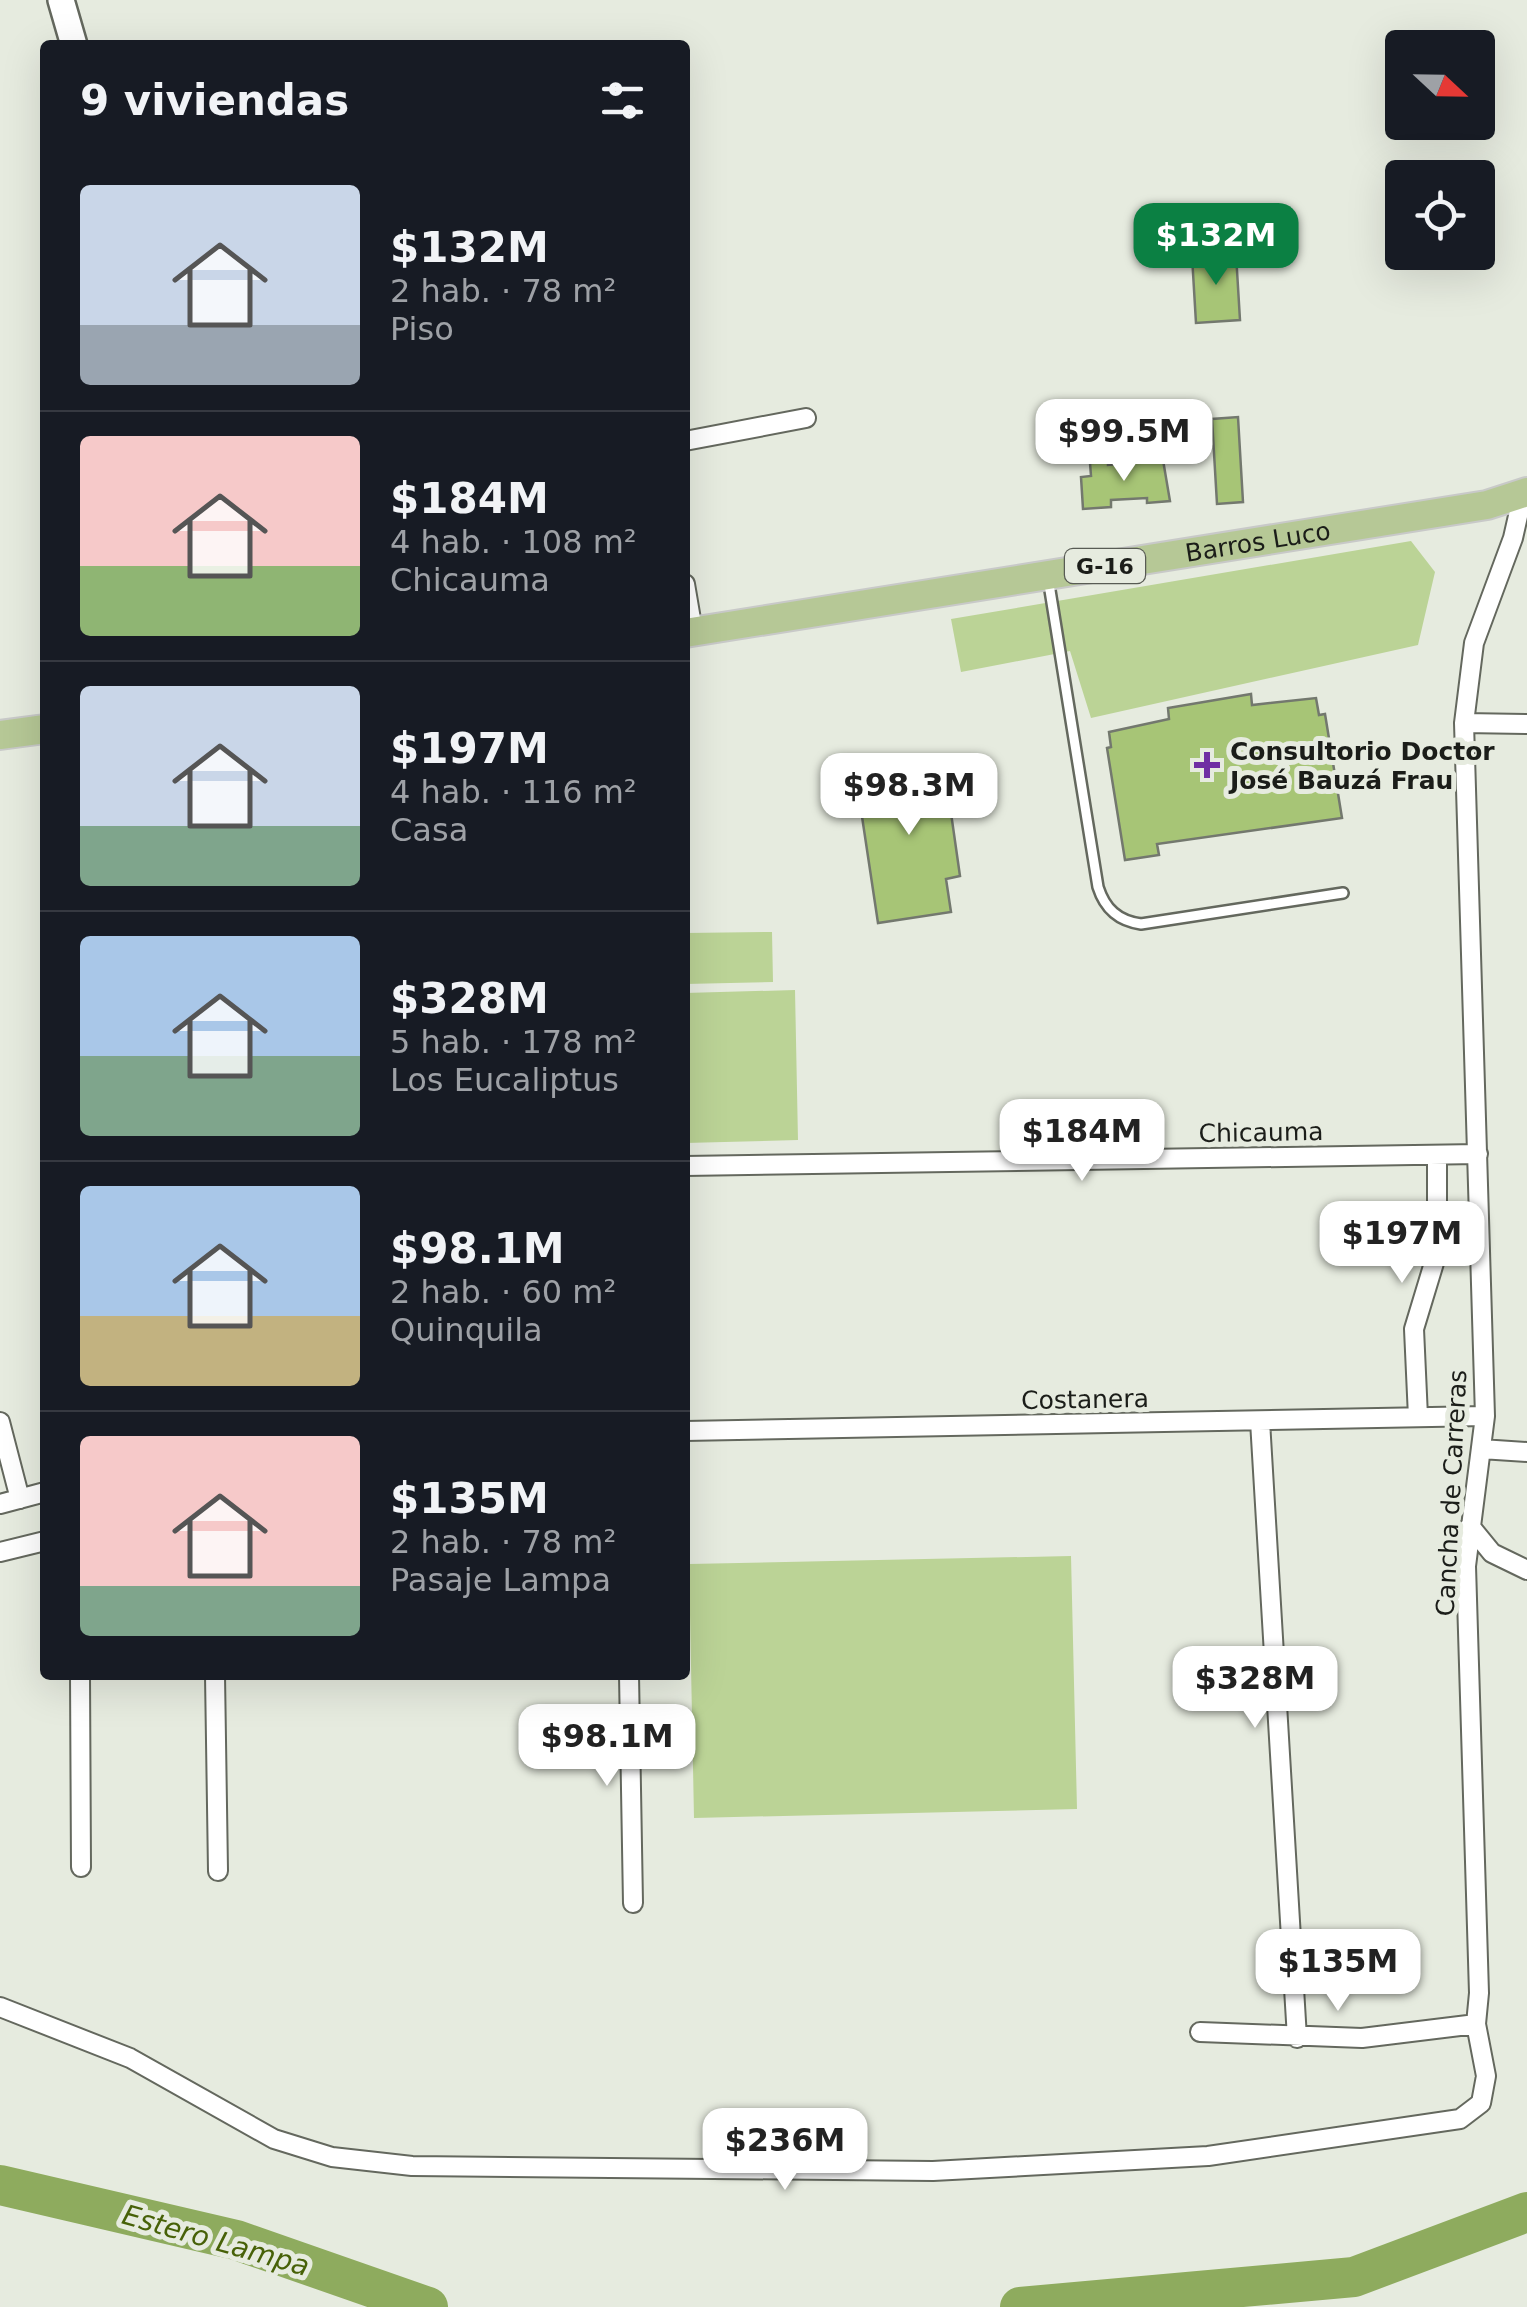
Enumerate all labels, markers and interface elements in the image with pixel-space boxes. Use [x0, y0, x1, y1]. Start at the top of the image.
north arrow [1385, 30, 1495, 140]
map controls [1385, 30, 1495, 270]
icon: filters [595, 73, 650, 128]
text: 9 viviendas [80, 76, 349, 125]
button: locate [1385, 160, 1495, 270]
pin: $132M [1146, 203, 1286, 288]
text: $132M [1156, 216, 1276, 254]
text: $132M [390, 223, 549, 272]
icon: home [160, 225, 280, 345]
text: 2 hab. · 78 m² [390, 272, 616, 310]
text: Piso [390, 310, 454, 348]
pin: $99.5M [1043, 399, 1205, 484]
text: $99.5M [1057, 412, 1191, 450]
text: $184M [390, 474, 549, 523]
icon: home [160, 476, 280, 596]
street label: Barros Luco [1183, 516, 1333, 568]
text: 4 hab. · 108 m² [390, 523, 637, 561]
road number: G-16 [1065, 549, 1145, 583]
text: Chicauma [390, 561, 550, 599]
text: $197M [390, 724, 549, 773]
icon: home [160, 726, 280, 846]
place label: Consultorio Doctor José Bauzá Frau [1228, 737, 1495, 795]
marker: Consultorio Doctor José Bauzá Frau [1194, 752, 1220, 778]
pin: $98.3M [828, 753, 990, 838]
text: $98.3M [842, 766, 976, 804]
text: 4 hab. · 116 m² [390, 773, 637, 811]
text: Casa [390, 811, 468, 849]
text: $328M [390, 974, 549, 1023]
icon: home [160, 976, 280, 1096]
text: 5 hab. · 178 m² [390, 1023, 637, 1061]
text: Los Eucaliptus [390, 1061, 619, 1099]
pin: $184M [1012, 1099, 1152, 1184]
text: $184M [1022, 1112, 1142, 1150]
street label: Chicauma [1198, 1117, 1324, 1148]
pin: $197M [1332, 1201, 1472, 1286]
text: $197M [1342, 1214, 1462, 1252]
text: $98.1M [390, 1224, 565, 1273]
icon: home [160, 1226, 280, 1346]
text: 2 hab. · 60 m² [390, 1273, 616, 1311]
text: Quinquila [390, 1311, 543, 1349]
street label: Cancha de Carreras [1431, 1369, 1472, 1617]
street label: Costanera [1021, 1384, 1149, 1415]
text: $135M [390, 1474, 549, 1523]
icon: home [160, 1476, 280, 1596]
text: 2 hab. · 78 m² [390, 1523, 616, 1561]
text: Pasaje Lampa [390, 1561, 611, 1599]
pin: $328M [1185, 1646, 1325, 1731]
text: $328M [1195, 1659, 1315, 1697]
pin: $98.1M [526, 1704, 688, 1789]
text: $98.1M [540, 1717, 674, 1755]
pin: $135M [1268, 1929, 1408, 2014]
text: $135M [1278, 1942, 1398, 1980]
pin: $236M [715, 2108, 855, 2193]
text: $236M [725, 2121, 845, 2159]
water label: Estero Lampa [119, 2198, 313, 2283]

